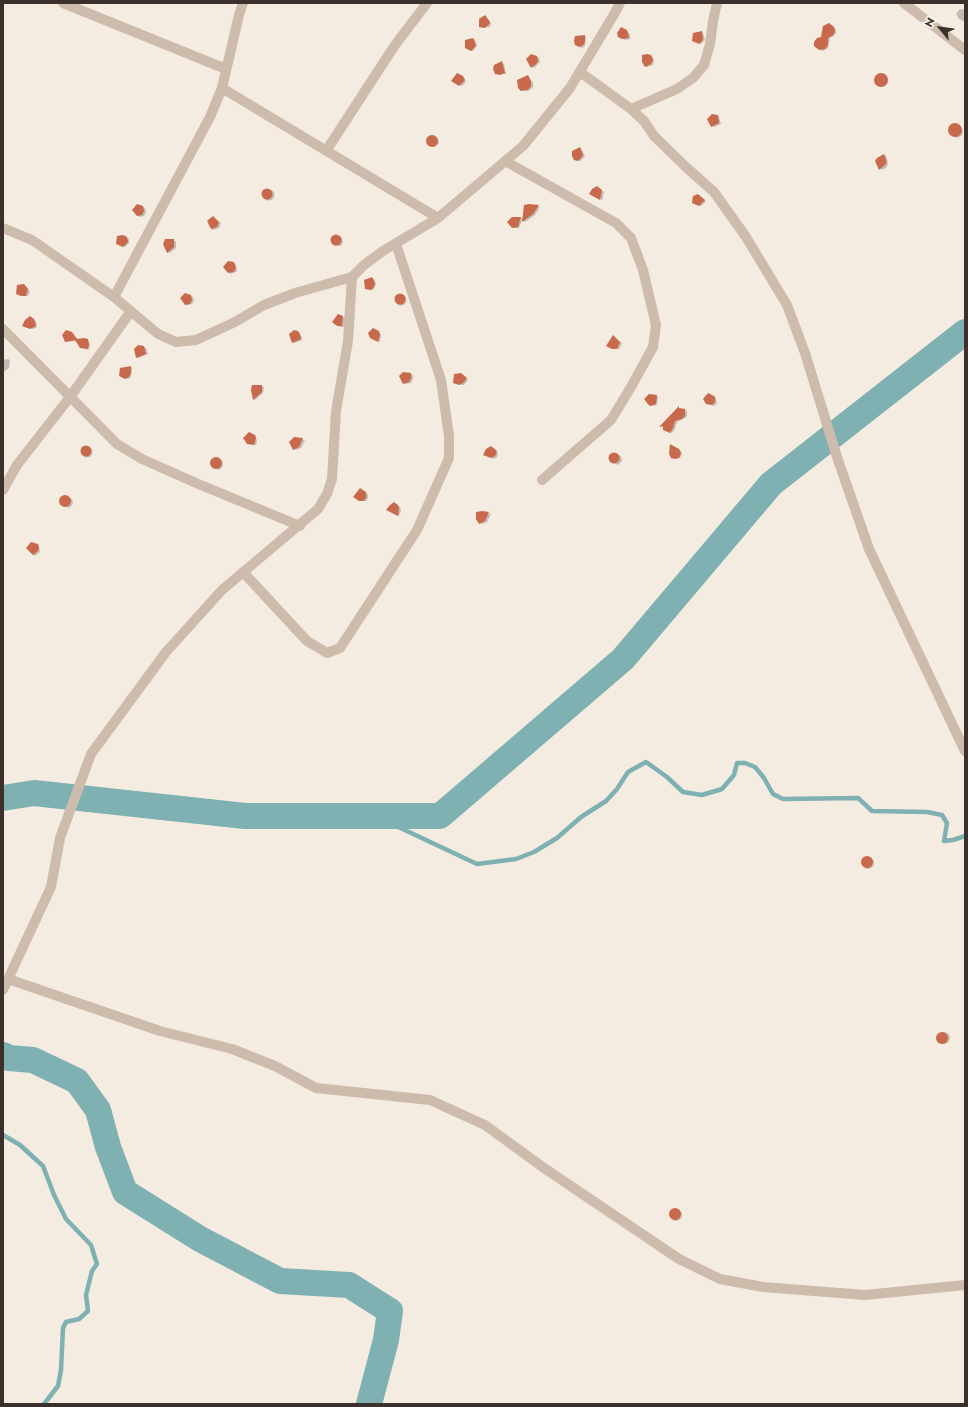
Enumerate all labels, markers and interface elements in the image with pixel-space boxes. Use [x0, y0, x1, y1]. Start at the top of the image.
north arrow [920, 8, 960, 48]
text: N [920, 14, 939, 30]

